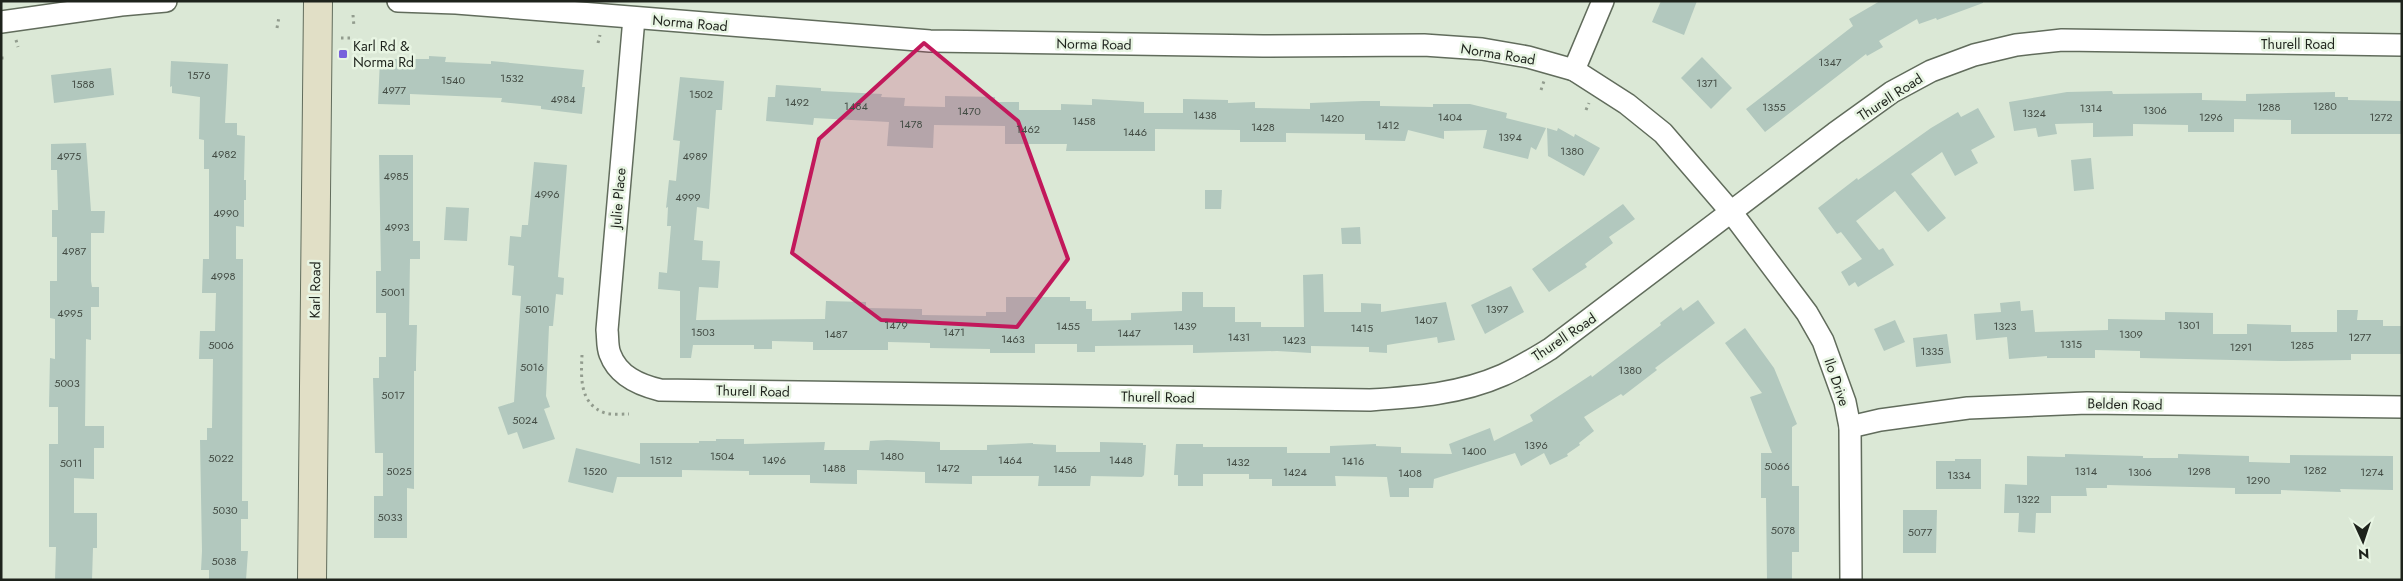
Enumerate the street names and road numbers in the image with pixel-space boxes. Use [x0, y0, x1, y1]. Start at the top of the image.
street label: Norma Road [652, 10, 728, 36]
street label: Norma Road [1056, 33, 1132, 55]
street label: Thurell Road [2261, 34, 2335, 54]
street label: Norma Road [1459, 38, 1537, 70]
street label: Thurell Road [1854, 68, 1926, 126]
street label: Julie Place [605, 167, 631, 231]
street label: Karl Road [305, 261, 325, 319]
street label: Thurell Road [1528, 308, 1600, 366]
street label: Ilo Drive [1819, 355, 1855, 409]
street label: Thurell Road [716, 380, 790, 402]
street label: Thurell Road [1121, 386, 1195, 408]
street label: Belden Road [2087, 393, 2163, 415]

